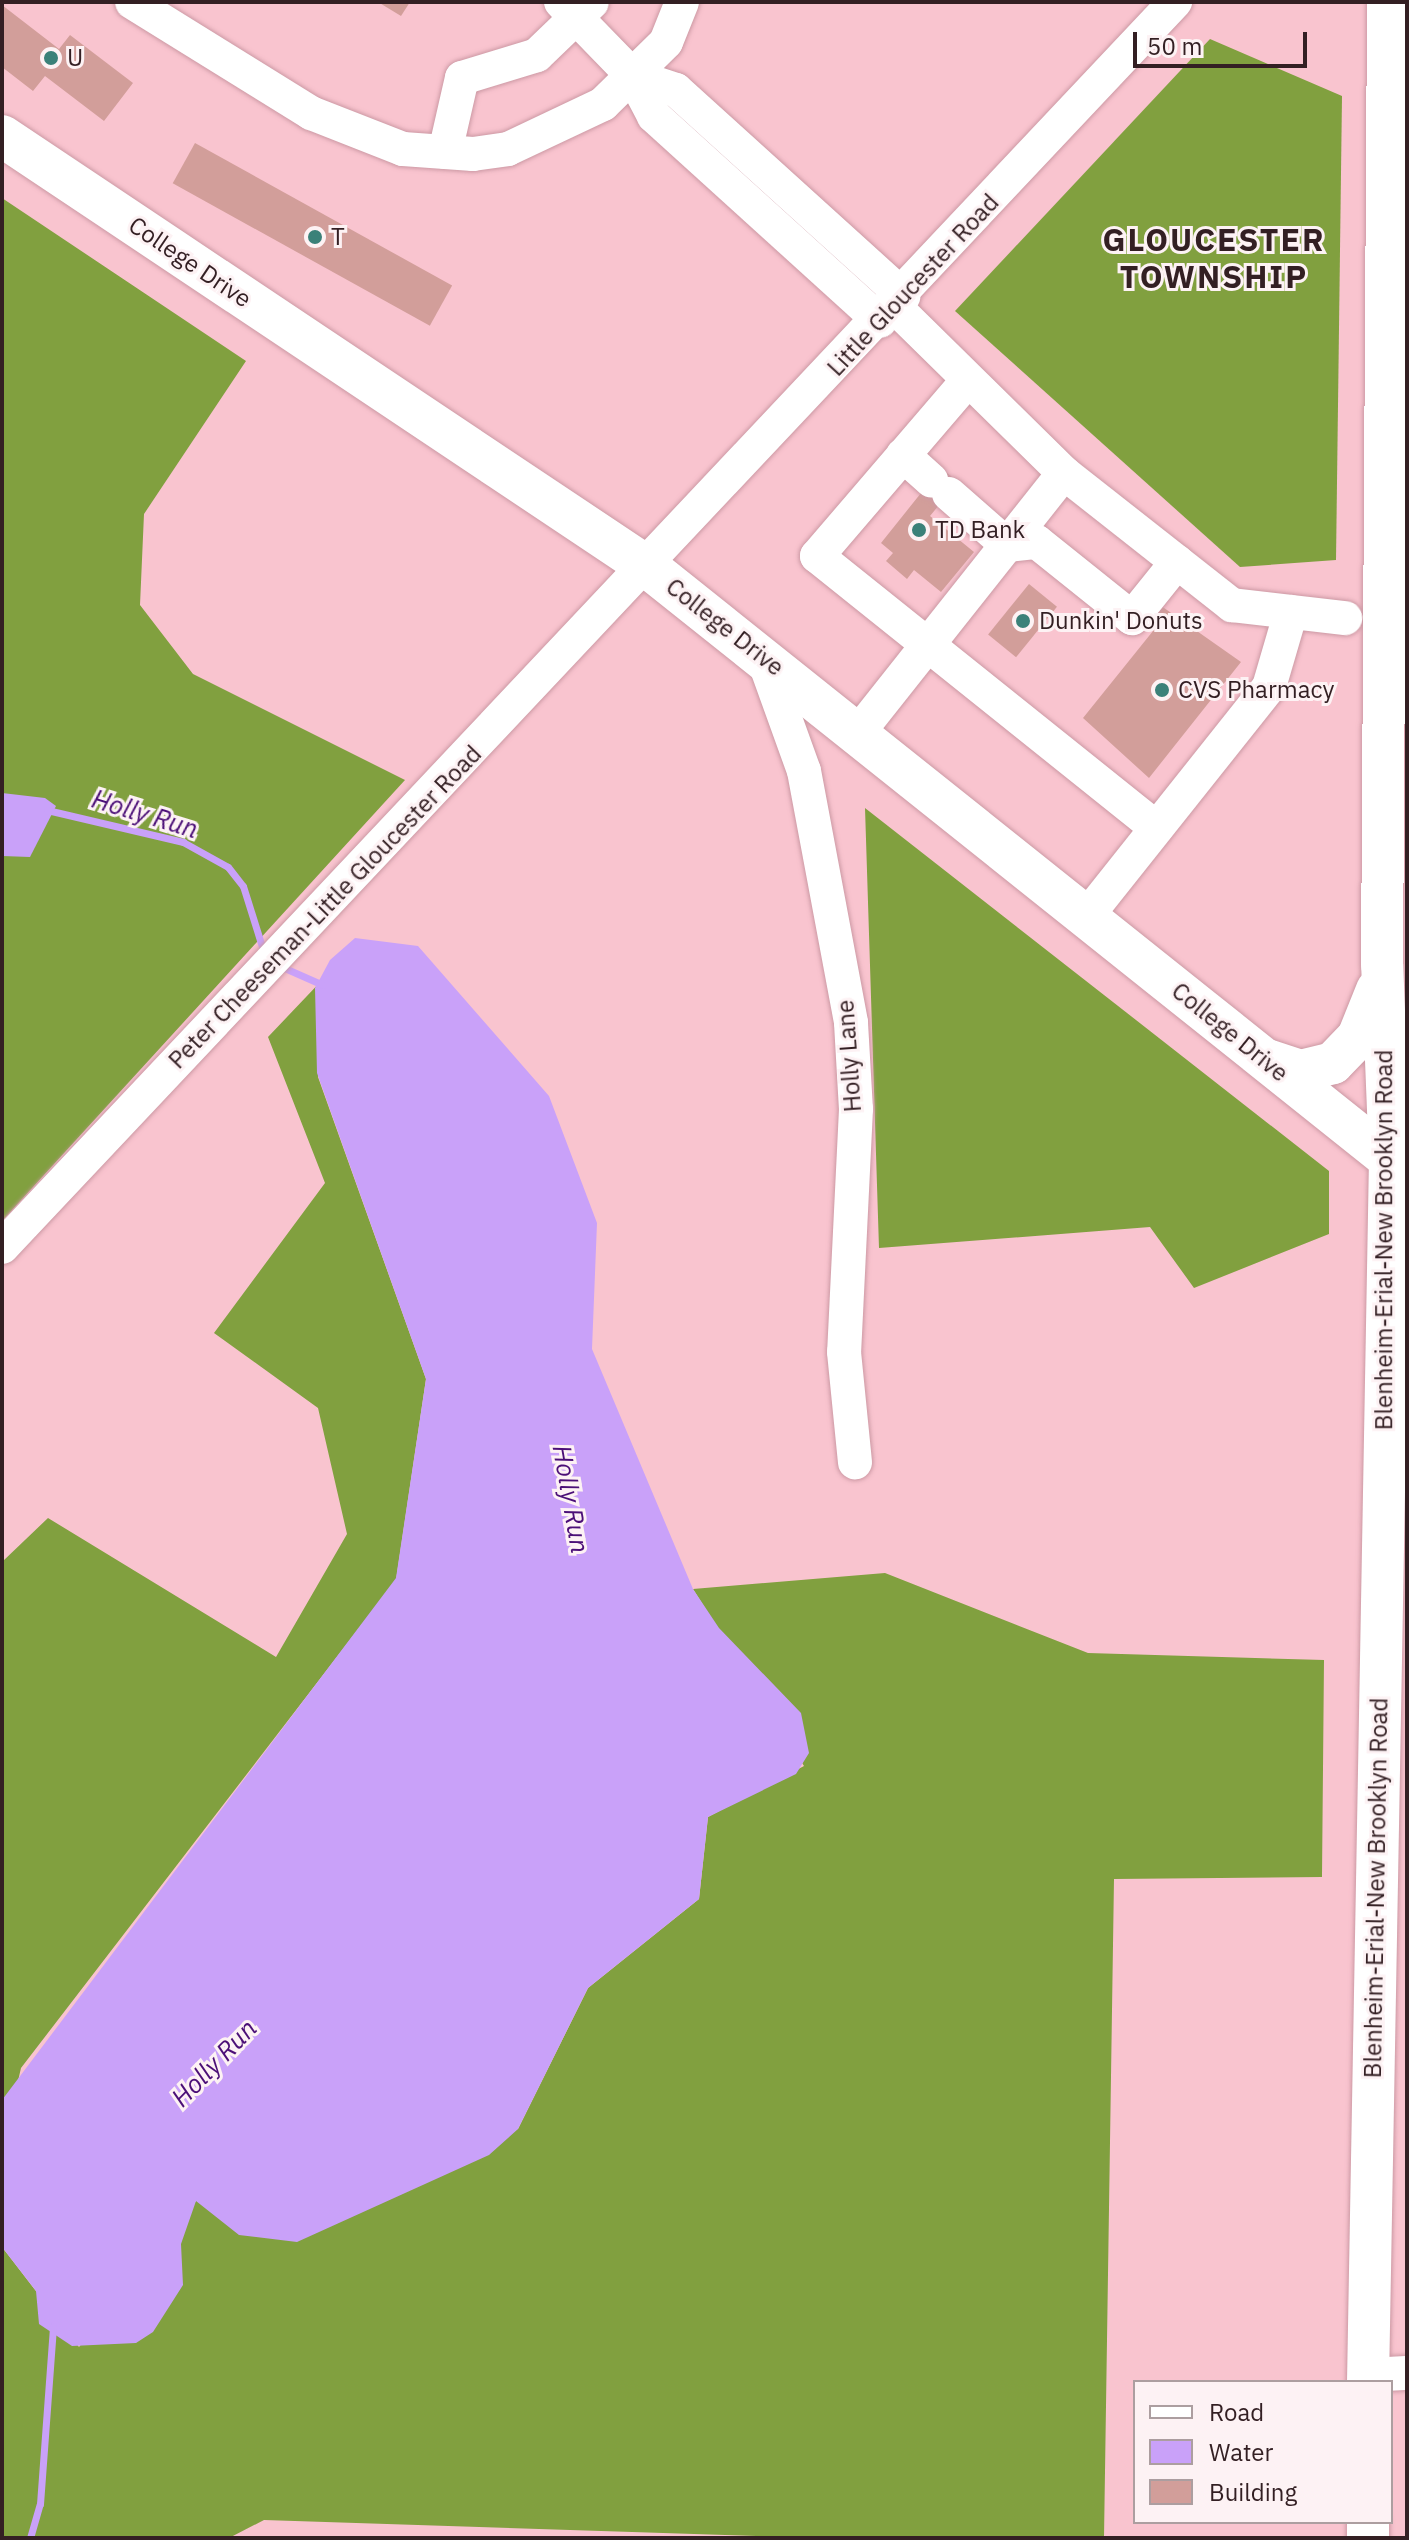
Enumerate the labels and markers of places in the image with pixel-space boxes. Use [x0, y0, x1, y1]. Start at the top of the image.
place label: U [67, 44, 83, 72]
marker: U [42, 49, 60, 67]
place label: T [331, 223, 345, 251]
marker: T [306, 228, 324, 246]
place label: TD Bank [935, 516, 1025, 544]
marker: TD Bank [910, 521, 928, 539]
place label: Dunkin' Donuts [1039, 607, 1203, 635]
marker: Dunkin' Donuts [1014, 612, 1032, 630]
place label: CVS Pharmacy [1178, 676, 1335, 704]
marker: CVS Pharmacy [1153, 681, 1171, 699]

